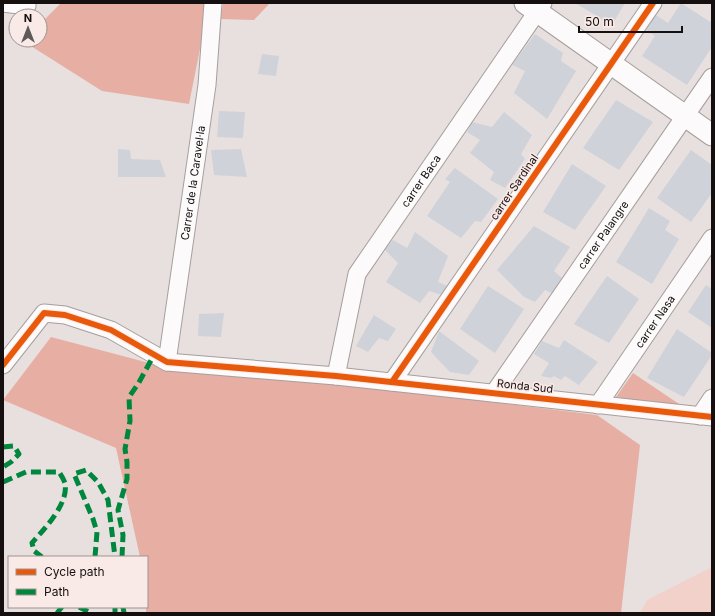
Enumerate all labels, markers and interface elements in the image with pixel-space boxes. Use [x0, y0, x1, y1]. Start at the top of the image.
north arrow [8, 8, 48, 48]
scale bar [579, 8, 682, 34]
text: N [24, 11, 32, 25]
text: 50 m [585, 14, 614, 29]
street label: Carrer de la Caravel·la [178, 124, 208, 241]
street label: carrer Sardinal [487, 151, 541, 223]
street label: carrer Baca [398, 152, 444, 210]
street label: carrer Palangre [574, 198, 632, 272]
street label: carrer Nasa [632, 292, 678, 351]
street label: Ronda Sud [496, 376, 554, 396]
legend [8, 556, 148, 608]
text: Cycle path [44, 564, 105, 579]
text: Path [44, 584, 69, 599]

